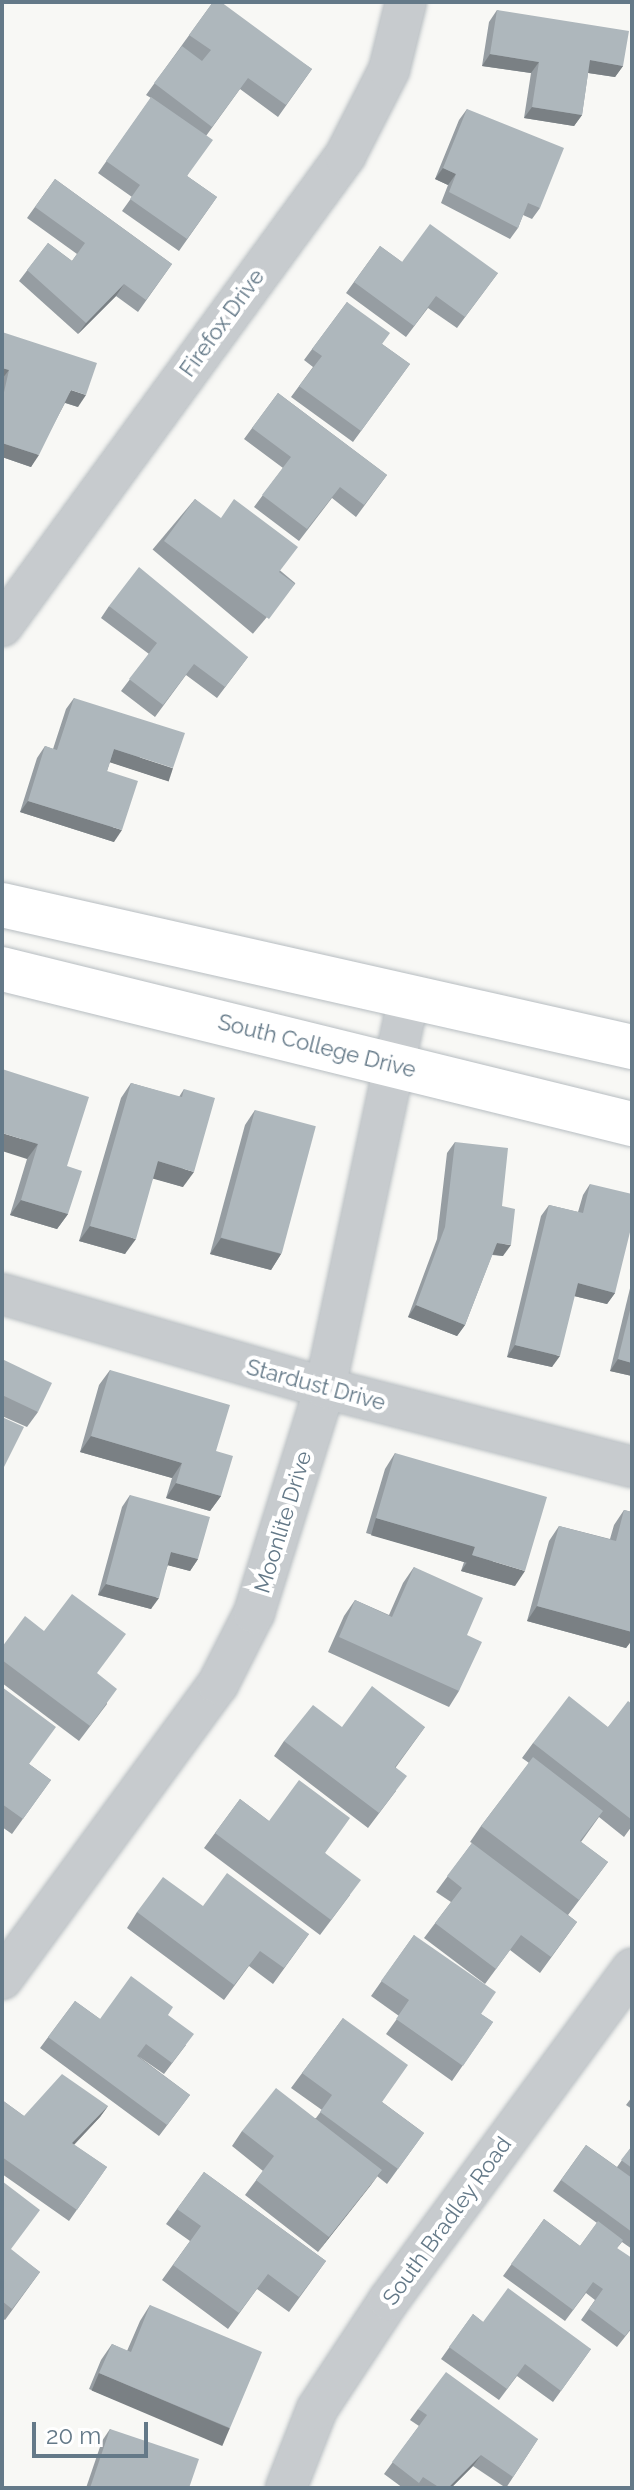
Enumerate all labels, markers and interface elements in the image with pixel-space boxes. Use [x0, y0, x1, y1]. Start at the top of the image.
street label: Firefox Drive [174, 264, 270, 382]
street label: South College Drive [215, 1009, 419, 1083]
street label: Stardust Drive [244, 1354, 388, 1416]
street label: Moonlite Drive [249, 1448, 317, 1596]
street label: South Bradley Road [377, 2131, 517, 2311]
scale bar [36, 2406, 152, 2456]
text: 20 m [46, 2421, 101, 2450]

